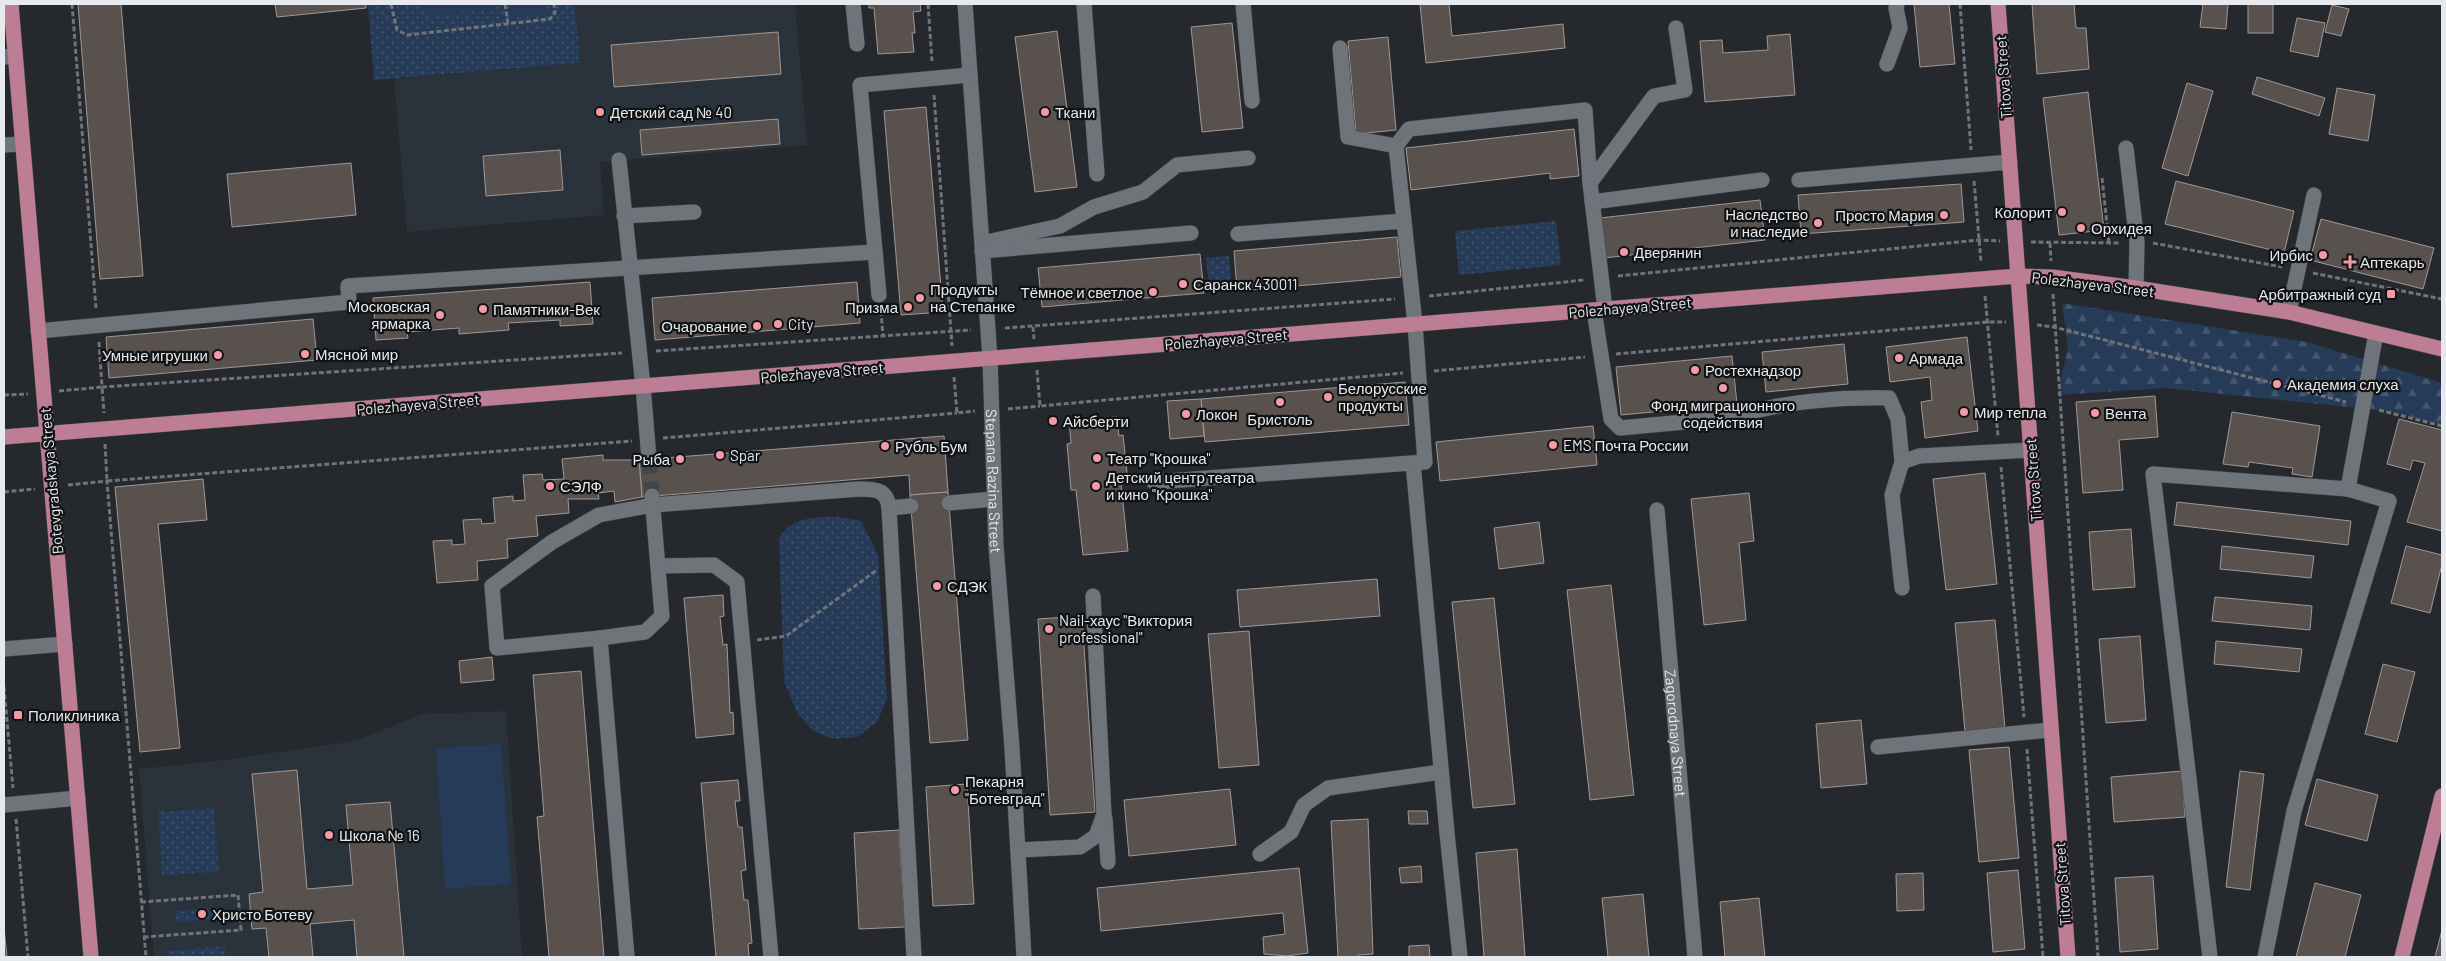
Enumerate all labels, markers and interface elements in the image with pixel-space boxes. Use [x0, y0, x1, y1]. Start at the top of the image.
street label: Titova Street [1991, 35, 2015, 119]
place label: Детский сад № 40 [610, 103, 732, 121]
place label: Ткани [1055, 103, 1095, 121]
marker: Детский сад № 40 [594, 106, 606, 118]
marker: Ткани [1039, 106, 1051, 118]
place label: Колорит [1994, 203, 2052, 221]
place label: Наследство и наследие [1725, 205, 1808, 240]
place label: Просто Мария [1835, 206, 1934, 224]
marker: Колорит [2056, 206, 2068, 218]
marker: Просто Мария [1938, 209, 1950, 221]
marker: Наследство и наследие [1812, 217, 1824, 229]
place label: Орхидея [2091, 219, 2152, 237]
marker: Орхидея [2075, 222, 2087, 234]
place label: Дверянин [1634, 243, 1702, 261]
marker: Дверянин [1618, 246, 1630, 258]
place label: Ирбис [2269, 246, 2314, 264]
marker: Ирбис [2317, 249, 2329, 261]
place label: Аптекарь [2360, 253, 2425, 271]
marker: Аптекарь [2344, 256, 2356, 268]
street label: Polezhayeva Street [2031, 268, 2155, 300]
place label: Саранск 430011 [1193, 275, 1297, 293]
marker: Саранск 430011 [1177, 278, 1189, 290]
place label: Продукты на Степанке [930, 280, 1015, 315]
place label: Тёмное и светлое [1021, 283, 1143, 301]
place label: Арбитражный суд [2258, 285, 2381, 303]
marker: Тёмное и светлое [1147, 286, 1159, 298]
marker: Арбитражный суд [2385, 288, 2397, 300]
marker: Продукты на Степанке [914, 292, 926, 304]
street label: Polezhayeva Street [1568, 293, 1692, 321]
place label: Московская ярмарка [348, 297, 431, 332]
place label: Призма [845, 298, 899, 316]
place label: Памятники-Век [493, 300, 600, 318]
marker: Призма [902, 301, 914, 313]
marker: Памятники-Век [477, 303, 489, 315]
marker: Московская ярмарка [434, 309, 446, 321]
place label: City [788, 315, 813, 333]
place label: Очарование [661, 317, 747, 335]
marker: City [772, 318, 784, 330]
marker: Очарование [751, 320, 763, 332]
street label: Polezhayeva Street [1164, 325, 1288, 353]
place label: Мясной мир [315, 345, 398, 363]
place label: Умные игрушки [102, 346, 208, 364]
marker: Мясной мир [299, 348, 311, 360]
marker: Умные игрушки [212, 349, 224, 361]
place label: Армада [1909, 349, 1964, 367]
marker: Армада [1893, 352, 1905, 364]
street label: Polezhayeva Street [760, 358, 884, 386]
place label: Ростехнадзор [1705, 361, 1801, 379]
marker: Ростехнадзор [1689, 364, 1701, 376]
place label: Академия слуха [2287, 375, 2399, 393]
marker: Академия слуха [2271, 378, 2283, 390]
place label: Белорусские продукты [1338, 379, 1427, 414]
marker: Фонд миграционного содействия [1717, 382, 1729, 394]
street label: Polezhayeva Street [356, 390, 480, 418]
marker: Белорусские продукты [1322, 391, 1334, 403]
marker: Бристоль [1274, 396, 1286, 408]
place label: Фонд миграционного содействия [1651, 396, 1795, 431]
place label: Мир тепла [1974, 403, 2047, 421]
place label: Вента [2105, 404, 2147, 422]
place label: Локон [1196, 405, 1238, 423]
marker: Мир тепла [1958, 406, 1970, 418]
street label: Botevgradskaya Street [36, 407, 66, 555]
marker: Вента [2089, 407, 2101, 419]
marker: Локон [1180, 408, 1192, 420]
street label: Stepana Razina Street [983, 409, 1006, 554]
place label: Бристоль [1247, 410, 1313, 428]
place label: Айсберти [1063, 412, 1129, 430]
marker: Айсберти [1047, 415, 1059, 427]
place label: EMS Почта России [1563, 436, 1689, 454]
place label: Рубль Бум [895, 437, 967, 455]
street label: Titova Street [2021, 438, 2045, 522]
marker: EMS Почта России [1547, 439, 1559, 451]
marker: Рубль Бум [879, 440, 891, 452]
place label: Spar [730, 446, 761, 464]
marker: Spar [714, 449, 726, 461]
place label: Театр "Крошка" [1107, 449, 1211, 467]
place label: Рыба [633, 450, 671, 468]
marker: Театр "Крошка" [1091, 452, 1103, 464]
marker: Рыба [674, 453, 686, 465]
place label: Детский центр театра и кино "Крошка" [1106, 468, 1255, 503]
place label: СЭЛФ [560, 477, 602, 495]
marker: СЭЛФ [544, 480, 556, 492]
marker: Детский центр театра и кино "Крошка" [1090, 480, 1102, 492]
place label: СДЭК [947, 577, 987, 595]
marker: СДЭК [931, 580, 943, 592]
place label: Nail-хаус "Виктория professional" [1059, 611, 1192, 646]
marker: Nail-хаус "Виктория professional" [1043, 623, 1055, 635]
street label: Zagorodnaya Street [1662, 669, 1690, 798]
place label: Поликлиника [28, 706, 120, 724]
marker: Поликлиника [12, 709, 24, 721]
place label: Пекарня "Ботевград" [965, 772, 1045, 807]
marker: Пекарня "Ботевград" [949, 784, 961, 796]
place label: Школа № 16 [339, 826, 420, 844]
marker: Школа № 16 [323, 829, 335, 841]
street label: Titova Street [2050, 842, 2074, 926]
place label: Христо Ботеву [212, 905, 313, 923]
marker: Христо Ботеву [196, 908, 208, 920]

